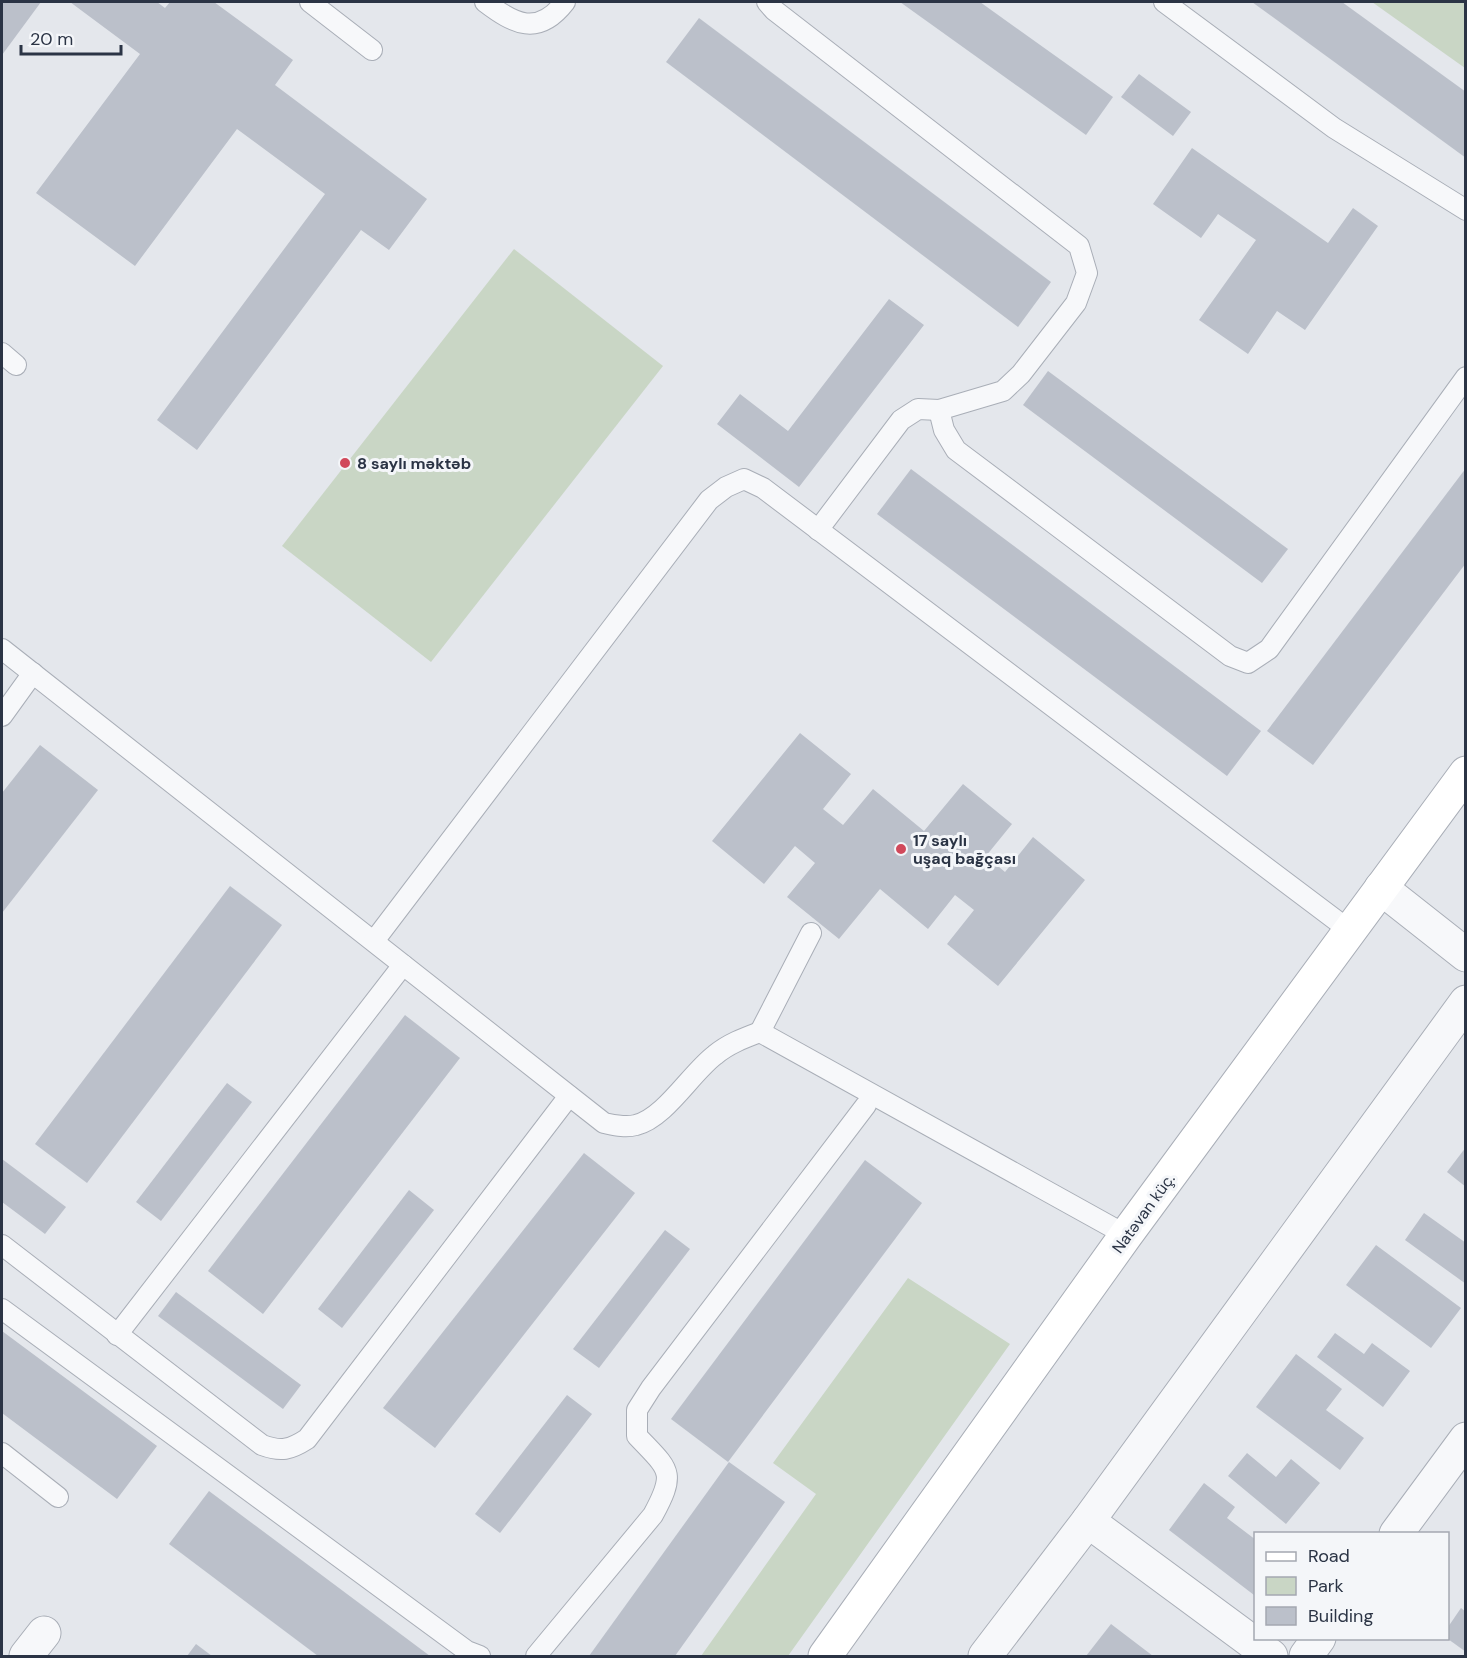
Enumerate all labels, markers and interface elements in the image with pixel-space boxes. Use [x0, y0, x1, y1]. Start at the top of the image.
scale bar [21, 18, 122, 56]
text: 20 m [30, 27, 73, 51]
place label: 8 saylı məktəb [357, 453, 471, 474]
marker: 8 saylı məktəb [338, 456, 352, 470]
place label: 17 saylı uşaq bağçası [913, 830, 1016, 869]
marker: 17 saylı uşaq bağçası [894, 842, 908, 856]
street label: Natəvan küç. [1107, 1169, 1180, 1258]
legend [1254, 1532, 1449, 1640]
text: Road [1308, 1544, 1350, 1568]
text: Park [1308, 1574, 1344, 1598]
text: Building [1308, 1604, 1373, 1628]

